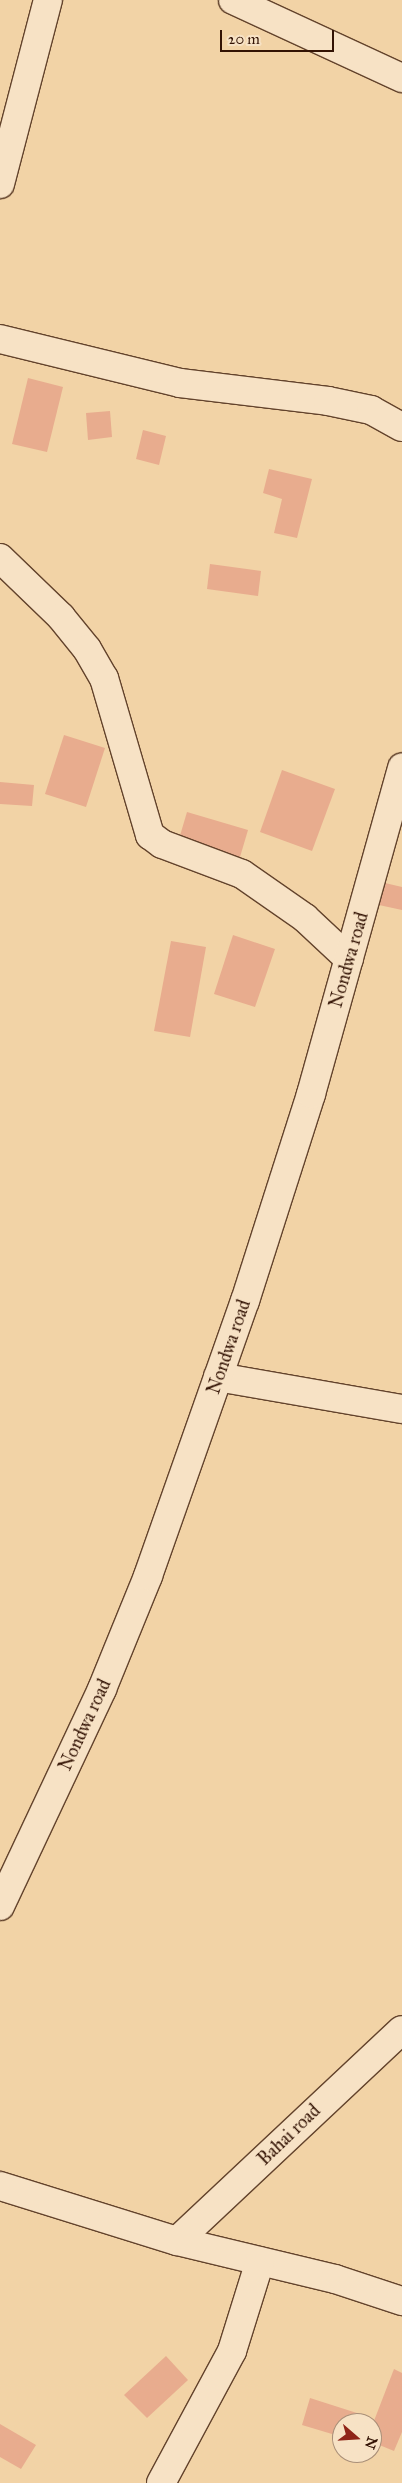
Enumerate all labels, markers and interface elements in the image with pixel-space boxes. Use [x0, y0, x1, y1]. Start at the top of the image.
scale bar [222, 20, 336, 52]
text: 20 m [228, 30, 260, 48]
street label: Nondwa road [325, 910, 373, 1010]
street label: Nondwa road [203, 1297, 255, 1397]
street label: Nondwa road [54, 1676, 116, 1774]
street label: Bahai road [253, 2100, 325, 2170]
north arrow [332, 2413, 382, 2463]
text: N [361, 2434, 381, 2451]

